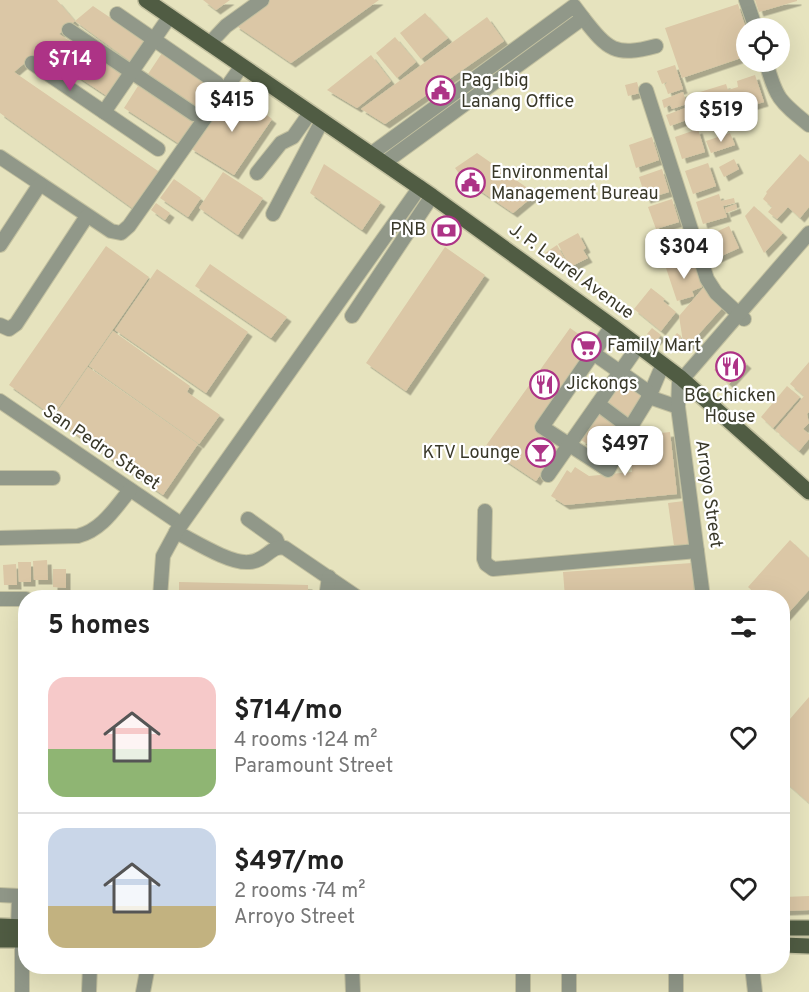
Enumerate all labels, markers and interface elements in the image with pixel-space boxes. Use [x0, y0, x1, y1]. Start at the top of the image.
map controls [736, 18, 790, 72]
button: locate [736, 18, 790, 72]
pin: $714 [34, 41, 106, 92]
text: $714 [48, 47, 92, 73]
place label: Pag-Ibig Lanang Office [461, 70, 574, 114]
public building icon: Pag-Ibig Lanang Office [424, 75, 456, 107]
pin: $415 [196, 82, 268, 133]
text: $415 [209, 88, 255, 114]
pin: $519 [685, 92, 757, 143]
text: $519 [699, 98, 743, 124]
place label: Environmental Management Bureau [491, 162, 659, 206]
public building icon: Environmental Management Bureau [454, 167, 486, 199]
bank icon: PNB [431, 214, 463, 246]
place label: PNB [390, 219, 426, 242]
street label: J. P. Laurel Avenue [504, 219, 638, 325]
pin: $304 [648, 229, 720, 280]
text: $304 [659, 235, 709, 261]
supermarket icon: Family Mart [570, 330, 602, 362]
place label: Family Mart [607, 335, 701, 358]
restaurant icon: BC Chicken House [714, 351, 746, 383]
restaurant icon: Jickongs [529, 368, 561, 400]
place label: Jickongs [566, 373, 637, 396]
place label: BC Chicken House [684, 385, 776, 429]
street label: San Pedro Street [38, 400, 164, 496]
pin: $497 [589, 426, 661, 477]
text: $497 [601, 432, 649, 458]
bar icon: KTV Lounge [525, 437, 557, 469]
street label: Arroyo Street [689, 438, 727, 550]
place label: KTV Lounge [423, 442, 520, 465]
text: 5 homes [48, 610, 150, 643]
icon: filters [727, 610, 760, 643]
text: $714/mo [234, 695, 343, 728]
icon: home [96, 701, 168, 773]
icon: heart [727, 721, 760, 754]
text: 4 rooms · 124 m² [234, 728, 377, 754]
text: Paramount Street [234, 754, 393, 780]
text: $497/mo [234, 846, 344, 879]
icon: home [96, 852, 168, 924]
icon: heart [727, 872, 760, 905]
text: 2 rooms · 74 m² [234, 879, 365, 905]
text: Arroyo Street [234, 905, 355, 931]

